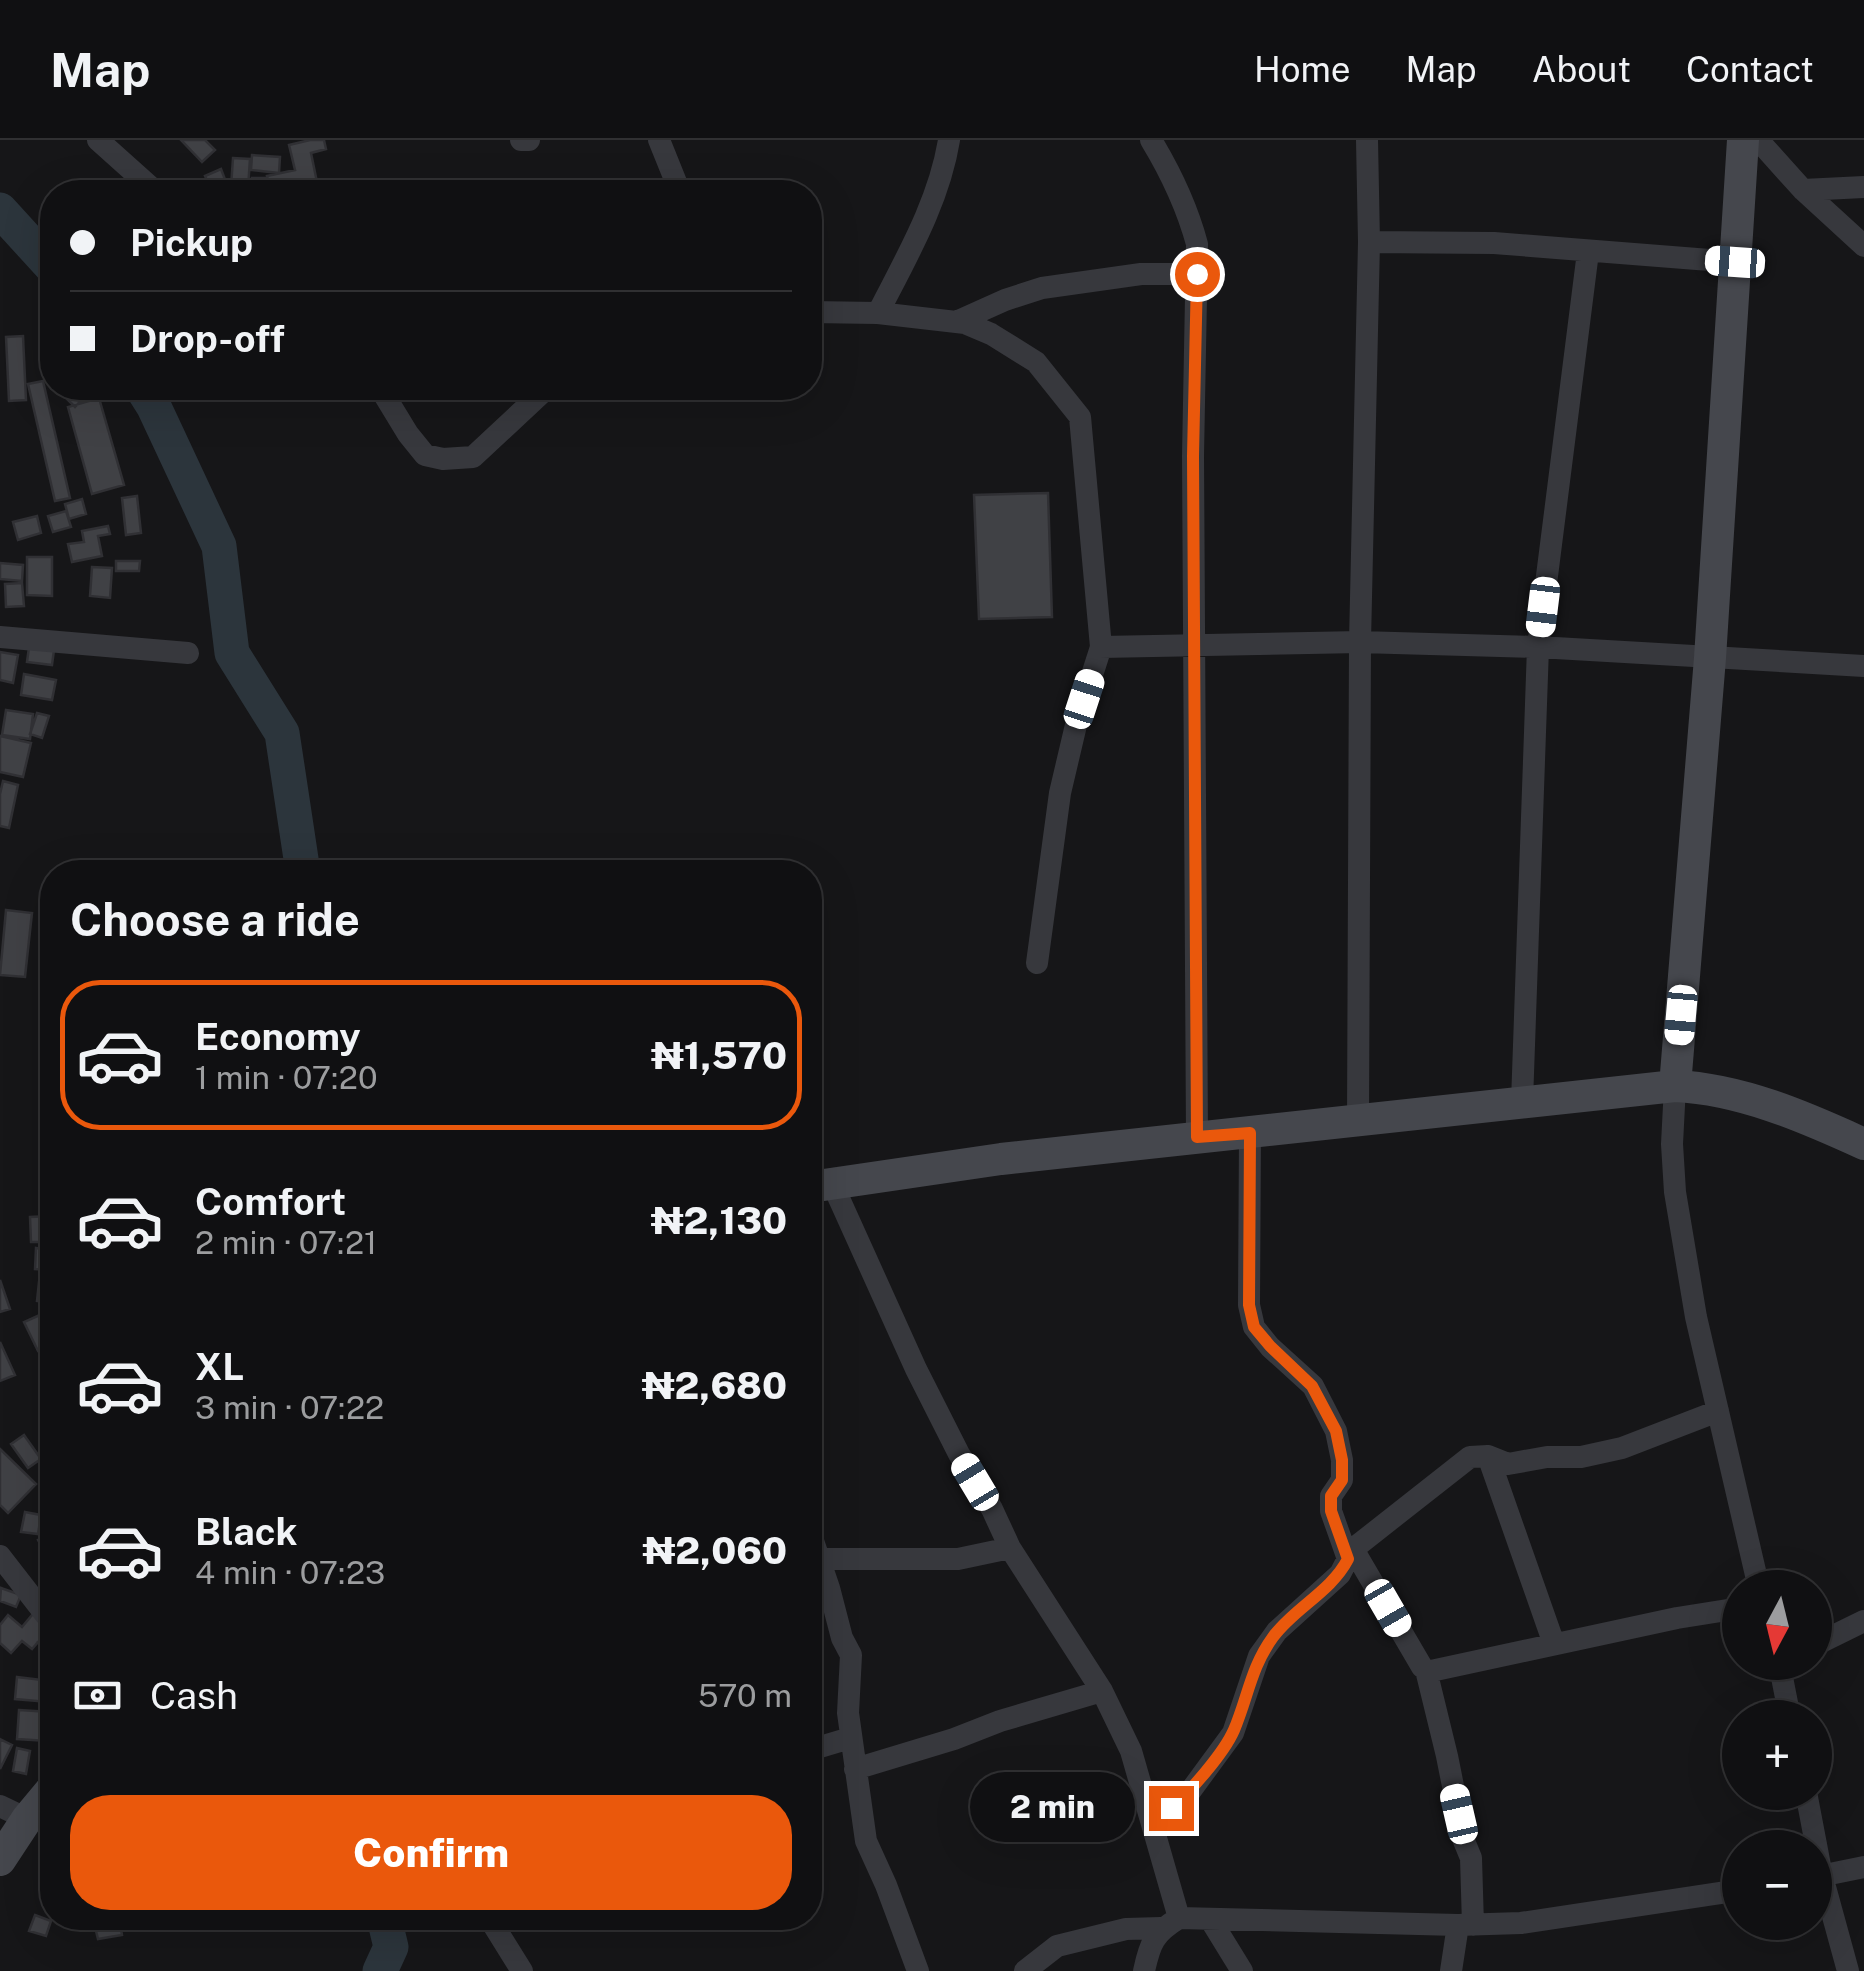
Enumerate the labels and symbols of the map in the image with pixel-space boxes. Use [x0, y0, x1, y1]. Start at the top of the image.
car [1704, 245, 1766, 279]
route start [1175, 252, 1220, 297]
car [1524, 575, 1562, 639]
car [1060, 666, 1108, 732]
car [1663, 984, 1699, 1046]
car [947, 1449, 1003, 1515]
north arrow [1722, 1570, 1832, 1680]
car [1360, 1575, 1416, 1641]
callout: 2 min [971, 1773, 1136, 1843]
car [1438, 1781, 1480, 1847]
route end [1149, 1786, 1194, 1831]

